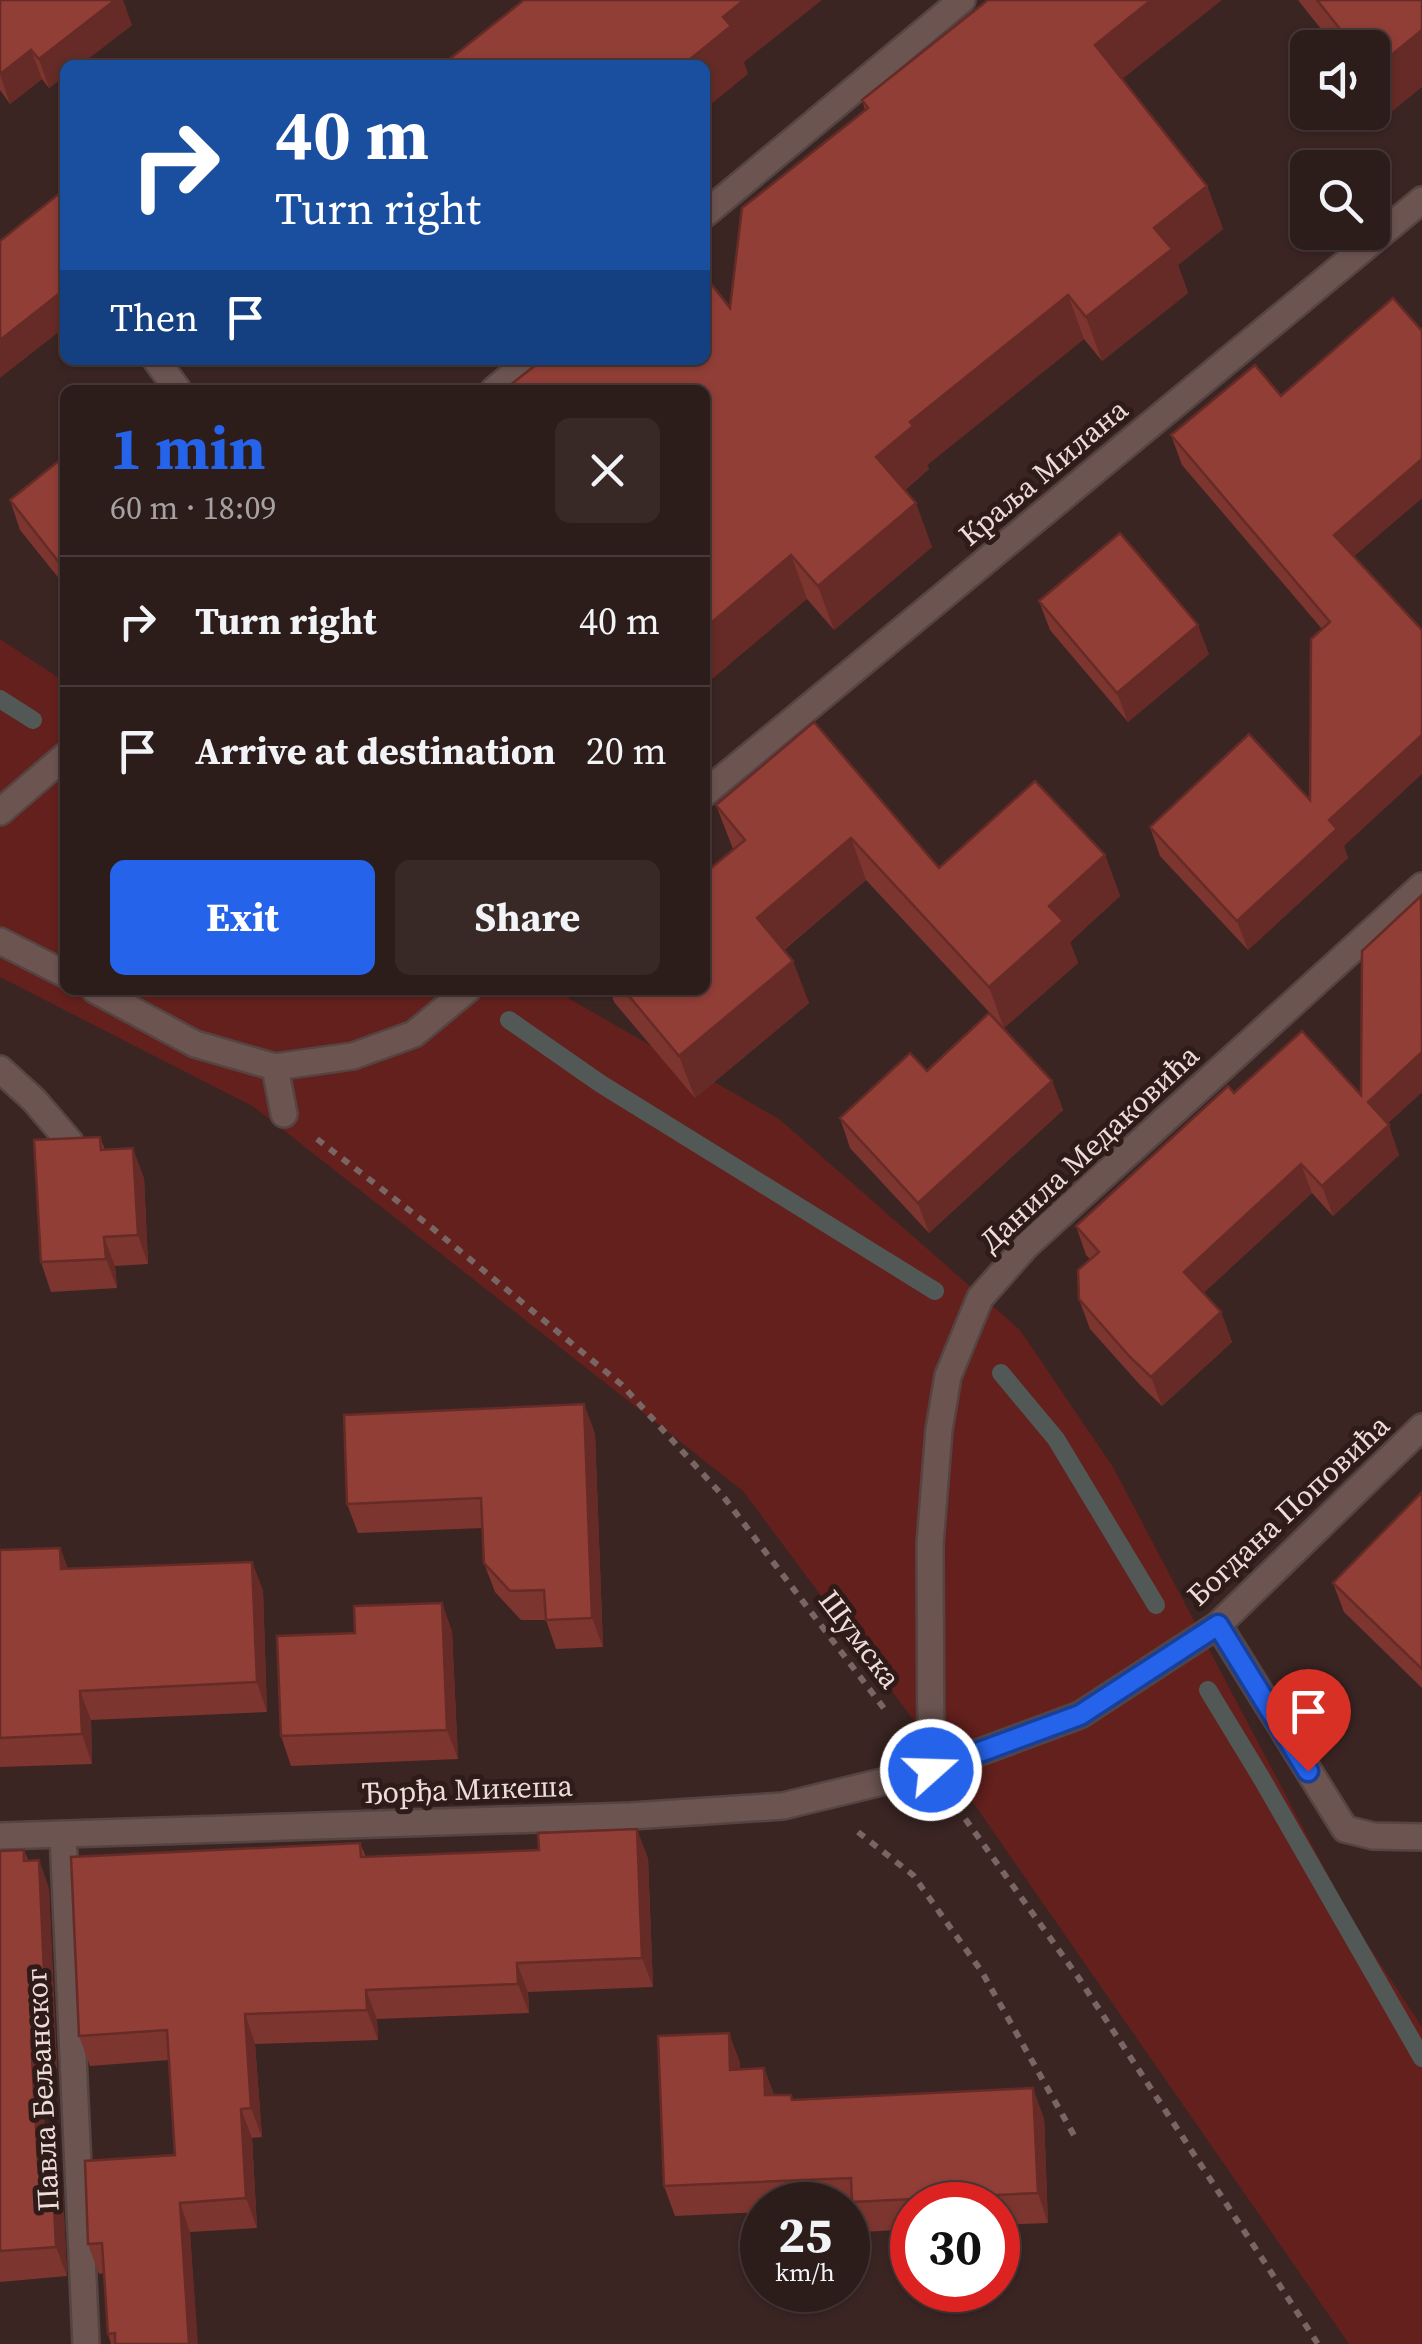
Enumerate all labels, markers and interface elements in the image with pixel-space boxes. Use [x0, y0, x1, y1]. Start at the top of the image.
map controls [1290, 30, 1390, 250]
button: sound [1290, 30, 1390, 130]
text: 40 m [275, 86, 429, 182]
icon: right [110, 100, 240, 230]
button: search [1290, 150, 1390, 250]
text: Turn right [275, 177, 481, 239]
icon: arrive [218, 290, 273, 345]
text: Then [110, 292, 198, 344]
street label: Краља Милана [950, 389, 1137, 555]
text: 1 min [110, 407, 266, 489]
button: close [555, 418, 660, 523]
text: 60 m · 18:09 [110, 486, 276, 530]
icon: right [110, 594, 165, 649]
text: Turn right [195, 595, 377, 647]
text: 40 m [579, 595, 660, 647]
icon: arrive [110, 724, 165, 779]
text: Arrive at destination [195, 725, 556, 777]
text: 20 m [586, 725, 667, 777]
button: Exit [110, 860, 375, 975]
button: Share [395, 860, 660, 975]
street label: Данила Медаковића [970, 1035, 1208, 1261]
street label: Богдана Поповића [1178, 1405, 1399, 1615]
street label: Шумска [809, 1581, 911, 1697]
pin [1266, 1669, 1351, 1772]
icon: arrive [1281, 1684, 1336, 1739]
position arrow [879, 1718, 983, 1822]
street label: Ђорђа Микеша [361, 1765, 574, 1813]
street label: Павла Бељанског [15, 1968, 69, 2212]
speed limit sign: 30 [890, 2182, 1020, 2312]
text: 25 [778, 2200, 832, 2269]
text: km/h [775, 2255, 835, 2289]

